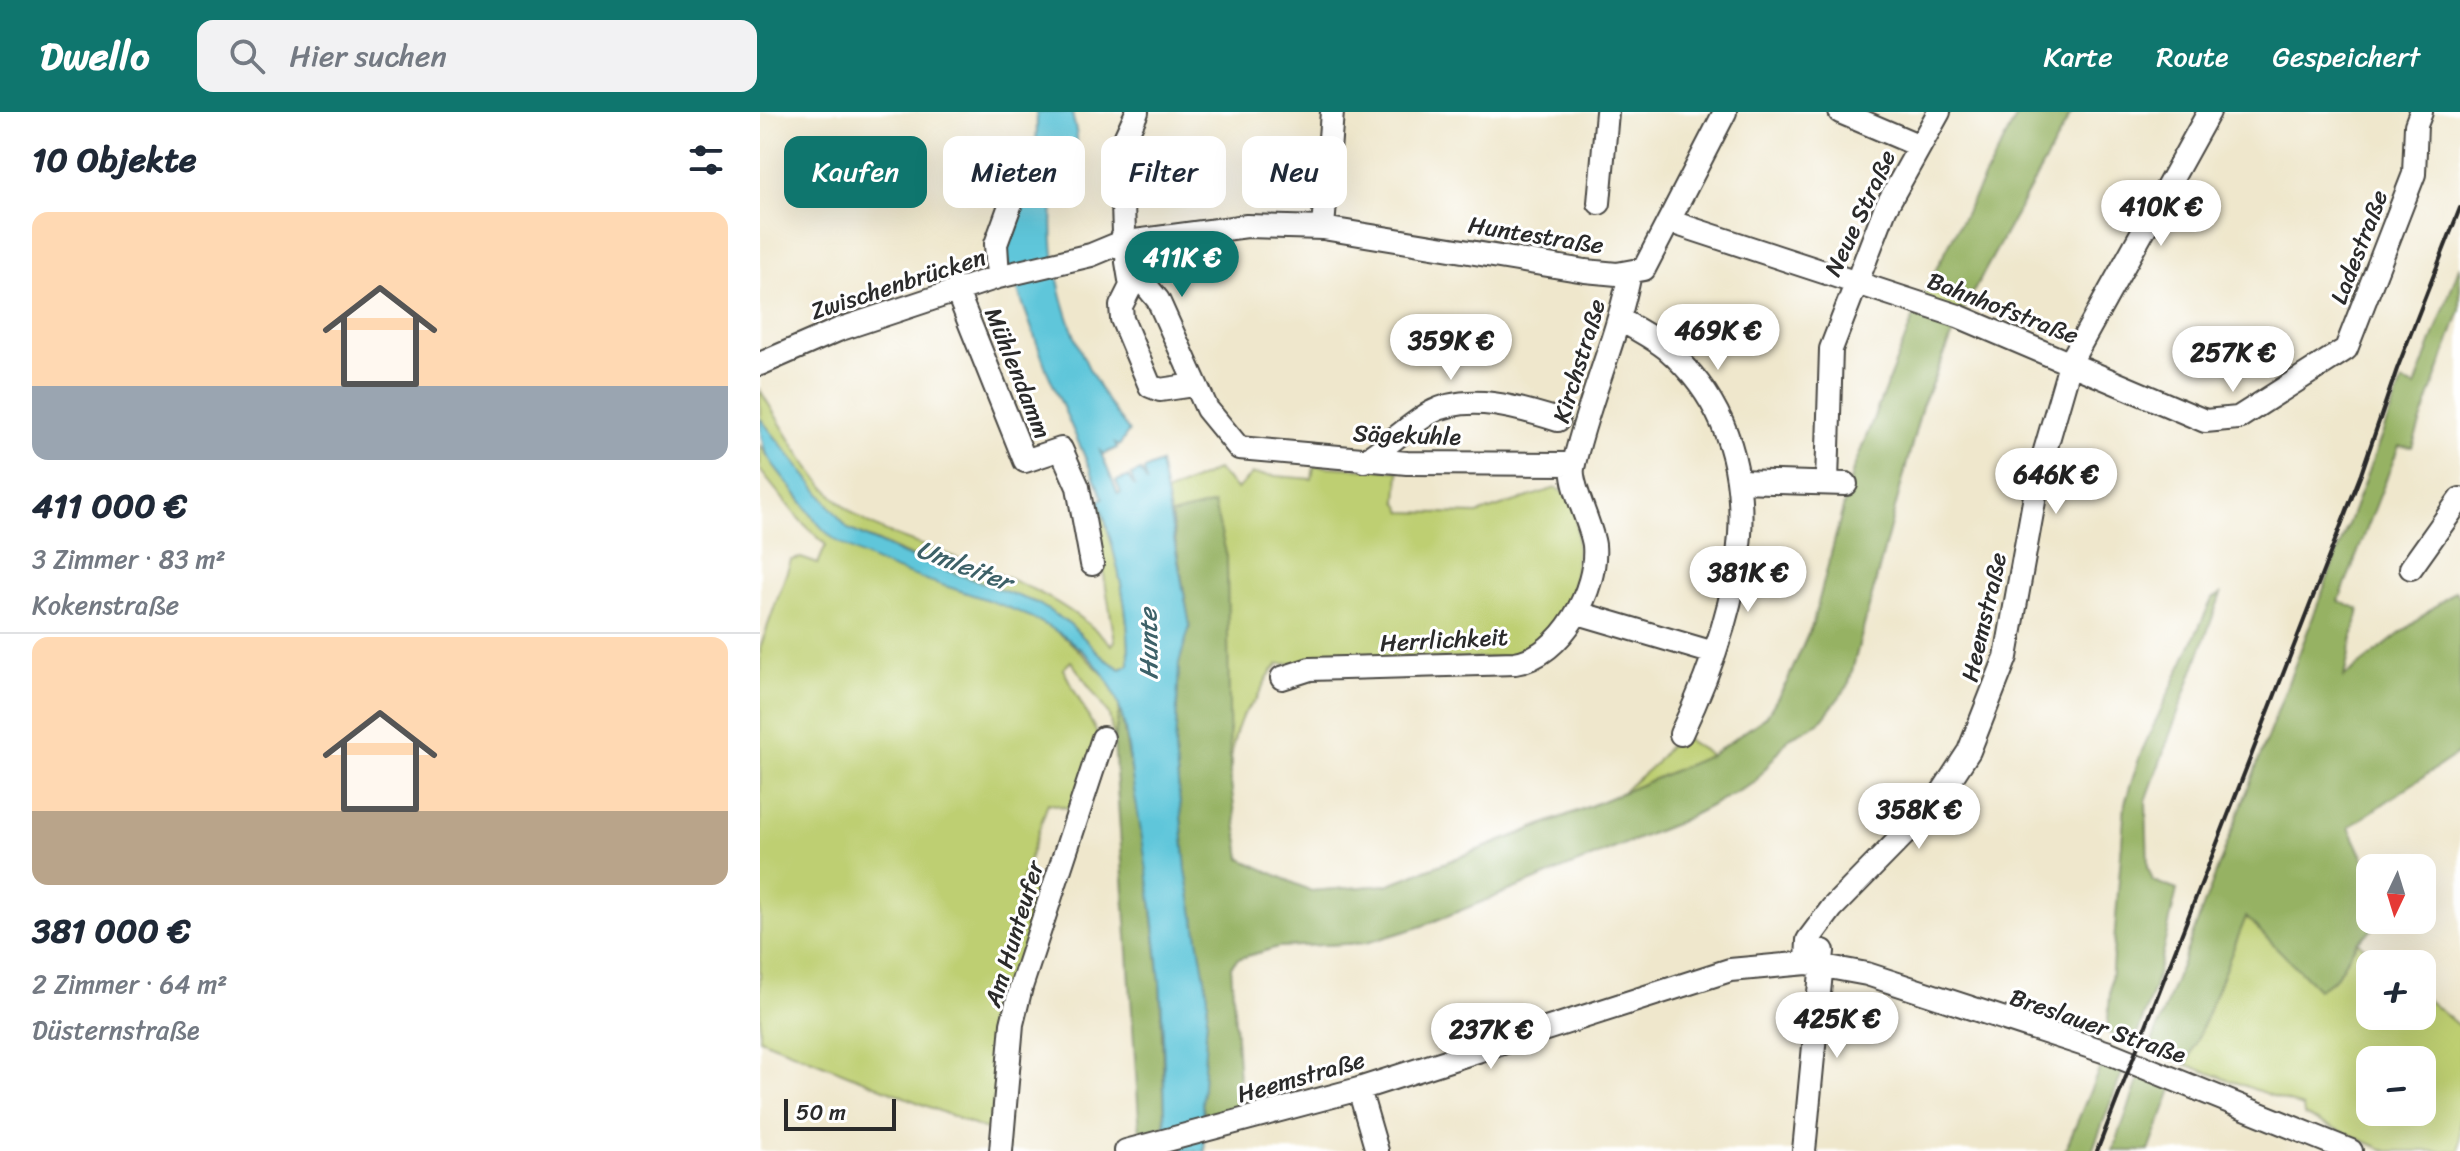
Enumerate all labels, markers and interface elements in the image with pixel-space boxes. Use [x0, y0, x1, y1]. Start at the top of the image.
search box [197, 20, 757, 92]
text: Dwello [40, 23, 149, 90]
text: Hier suchen [289, 29, 447, 83]
text: Karte [2043, 32, 2113, 81]
text: Route [2157, 32, 2229, 81]
text: Gespeichert [2273, 32, 2420, 81]
icon: search [225, 34, 269, 78]
text: 10 Objekte [32, 130, 197, 190]
chip: Kaufen [784, 136, 927, 208]
chip: Mieten [943, 136, 1085, 208]
chip: Filter [1101, 136, 1226, 208]
chip: Neu [1242, 136, 1347, 208]
icon: filters [684, 138, 728, 182]
street label: Neue Straße [1812, 143, 1908, 283]
pin: 410K € [2096, 180, 2226, 248]
text: 410K € [2119, 183, 2203, 229]
street label: Ladestraße [2318, 184, 2400, 310]
street label: Huntestraße [1465, 204, 1607, 266]
pin: 411K € [1117, 231, 1247, 299]
text: 411K € [1143, 234, 1221, 280]
street label: Zwischenbrücken [805, 236, 991, 332]
street label: Bahnhofstraße [1921, 260, 2085, 356]
icon: home [308, 264, 452, 408]
street label: Kirchstraße [1540, 294, 1618, 428]
street label: Mühlendamm [973, 301, 1063, 445]
pin: 469K € [1653, 304, 1783, 372]
text: 469K € [1675, 307, 1761, 353]
pin: 359K € [1386, 314, 1516, 382]
text: 359K € [1408, 317, 1494, 363]
pin: 257K € [2168, 326, 2298, 394]
text: 257K € [2190, 329, 2276, 375]
street label: Sägekuhle [1352, 412, 1462, 458]
pin: 646K € [1991, 448, 2121, 516]
text: 646K € [2013, 451, 2099, 497]
text: 411 000 € [32, 476, 187, 536]
water label: Umleiter [910, 526, 1022, 606]
text: 3 Zimmer · 83 m² [32, 536, 226, 582]
pin: 381K € [1683, 546, 1813, 614]
street label: Heemstraße [1949, 548, 2019, 686]
text: 381K € [1708, 549, 1788, 595]
text: Kokenstraße [32, 582, 179, 628]
water label: Hunte [1124, 605, 1172, 680]
street label: Herrlichkeit [1379, 616, 1509, 664]
icon: home [308, 689, 452, 833]
pin: 358K € [1854, 783, 1984, 851]
text: 358K € [1876, 786, 1962, 832]
street label: Am Hunteufer [972, 854, 1057, 1013]
north arrow [2356, 854, 2436, 934]
map controls [2356, 854, 2436, 1126]
text: 381 000 € [32, 901, 190, 961]
button: + [2356, 950, 2436, 1030]
text: 2 Zimmer · 64 m² [32, 961, 228, 1007]
street label: Breslauer Straße [2004, 976, 2192, 1076]
pin: 425K € [1772, 992, 1902, 1060]
text: 425K € [1794, 995, 1880, 1041]
pin: 237K € [1426, 1003, 1556, 1071]
text: 237K € [1449, 1006, 1533, 1052]
text: Düsternstraße [32, 1007, 199, 1053]
street label: Heemstraße [1232, 1039, 1370, 1115]
button: − [2356, 1046, 2436, 1126]
text: 50 m [796, 1093, 846, 1132]
scale bar [784, 1095, 896, 1131]

